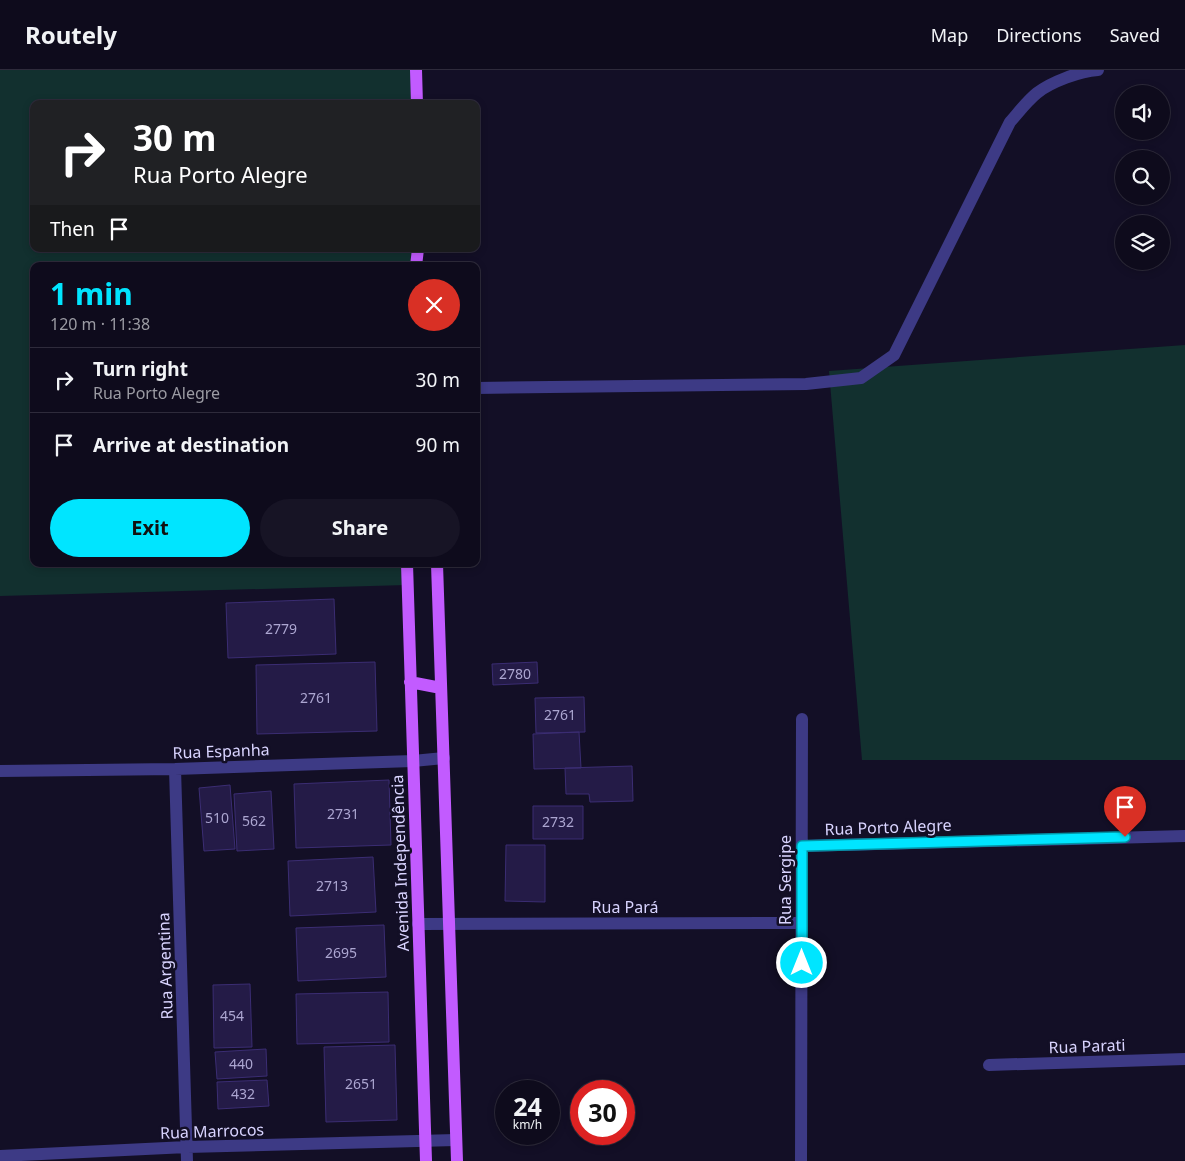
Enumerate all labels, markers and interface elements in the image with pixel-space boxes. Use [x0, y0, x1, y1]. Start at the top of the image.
text: Routely [25, 18, 117, 51]
text: Map [931, 23, 968, 47]
text: Directions [996, 23, 1082, 47]
text: Saved [1110, 23, 1160, 47]
map controls [1115, 85, 1170, 270]
button: sound [1115, 85, 1170, 140]
text: 30 m [133, 114, 216, 161]
icon: right [50, 120, 115, 185]
button: search [1115, 150, 1170, 205]
text: Rua Porto Alegre [133, 159, 308, 189]
icon: arrive [105, 215, 133, 243]
button: layers [1115, 215, 1170, 270]
text: Then [50, 216, 95, 242]
text: 1 min [50, 273, 133, 314]
button: close [408, 279, 460, 331]
text: 120 m · 11:38 [50, 313, 150, 335]
text: Turn right [93, 356, 188, 382]
icon: right [50, 366, 78, 394]
text: 30 m [416, 367, 460, 393]
text: Rua Porto Alegre [93, 382, 220, 404]
icon: arrive [50, 431, 78, 459]
text: Arrive at destination [93, 432, 289, 458]
text: 90 m [416, 432, 460, 458]
button: Exit [50, 499, 250, 557]
button: Share [260, 499, 460, 557]
house number: 2779 [265, 619, 297, 638]
house number: 2780 [499, 664, 531, 683]
house number: 2761 [300, 688, 332, 707]
house number: 2761 [544, 705, 576, 724]
street label: Rua Espanha [172, 738, 270, 764]
street label: Avenida Independência [386, 774, 414, 952]
pin [1104, 786, 1146, 837]
icon: arrive [1111, 793, 1139, 821]
house number: 2731 [327, 804, 359, 823]
house number: 510 [205, 808, 229, 827]
house number: 562 [242, 811, 266, 830]
house number: 2732 [542, 812, 574, 831]
street label: Rua Porto Alegre [824, 814, 952, 840]
street label: Rua Sergipe [774, 835, 796, 925]
house number: 2713 [316, 876, 348, 895]
street label: Rua Pará [592, 896, 658, 918]
street label: Rua Argentina [152, 912, 178, 1020]
position arrow [775, 936, 827, 988]
house number: 2695 [325, 943, 357, 962]
house number: 454 [220, 1006, 244, 1025]
street label: Rua Parati [1048, 1034, 1126, 1058]
house number: 440 [229, 1054, 253, 1073]
house number: 2651 [345, 1074, 377, 1093]
speed limit sign: 30 [570, 1080, 635, 1145]
house number: 432 [231, 1084, 255, 1103]
text: 24 [513, 1089, 542, 1123]
text: km/h [513, 1116, 542, 1133]
street label: Rua Marrocos [160, 1118, 264, 1144]

